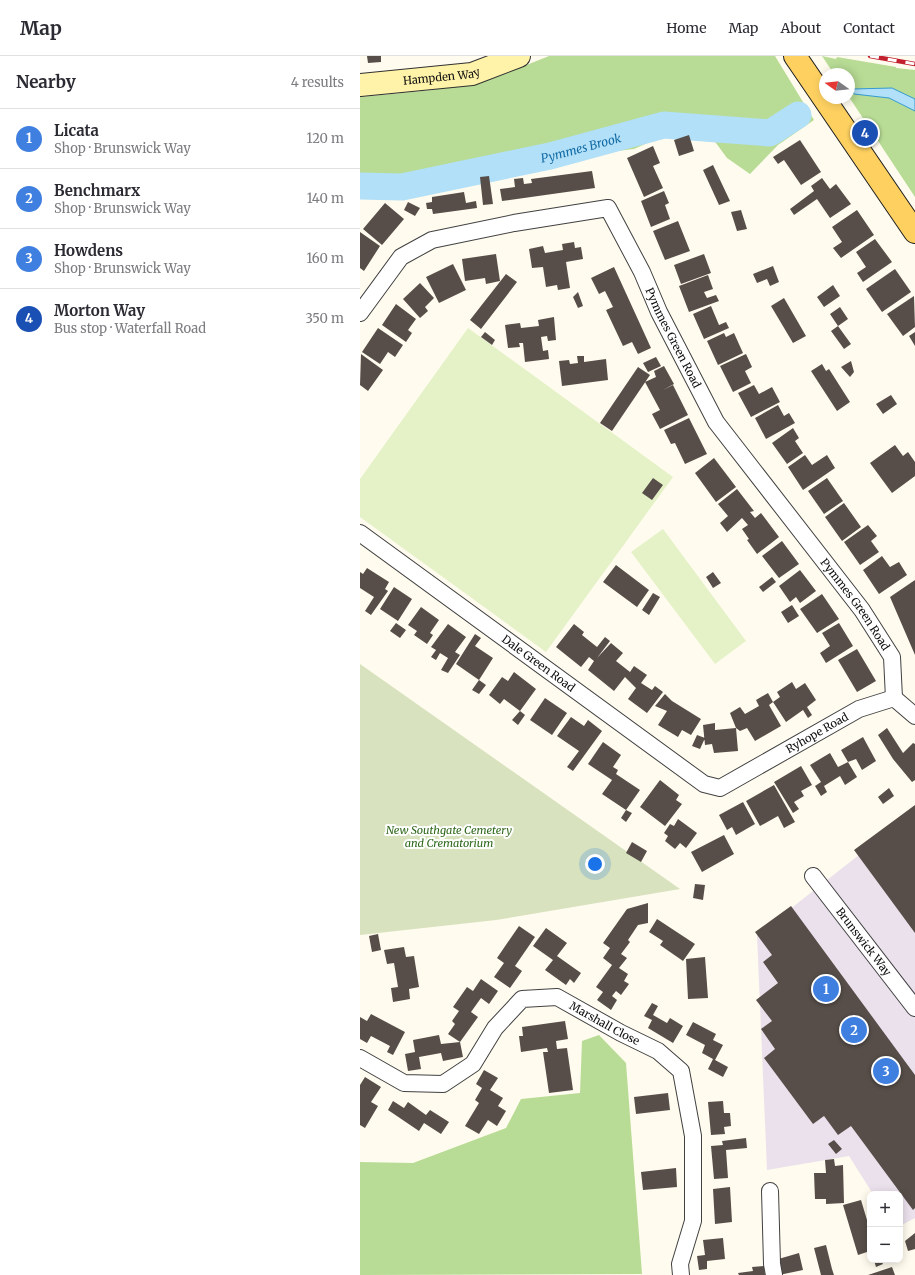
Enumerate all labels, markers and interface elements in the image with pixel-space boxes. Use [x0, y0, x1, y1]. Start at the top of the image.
text: Map [20, 16, 62, 40]
text: Home [666, 19, 707, 37]
text: Map [729, 19, 758, 37]
text: About [780, 19, 821, 37]
text: Contact [843, 19, 895, 37]
street label: Hampden Way [402, 64, 483, 88]
north arrow [819, 68, 855, 104]
text: Nearby [16, 71, 76, 93]
text: 4 results [291, 74, 344, 91]
pin: 4 [852, 118, 878, 148]
text: Licata [54, 121, 99, 140]
water label: Pymmes Brook [539, 129, 623, 165]
text: 1 [26, 130, 32, 147]
text: 120 m [306, 130, 344, 147]
text: Shop · Brunswick Way [54, 140, 191, 157]
text: Benchmarx [54, 181, 140, 200]
text: 2 [25, 190, 33, 207]
text: 140 m [307, 190, 344, 207]
text: Shop · Brunswick Way [54, 200, 191, 217]
text: Howdens [54, 241, 123, 260]
text: 3 [25, 250, 33, 267]
text: 160 m [306, 250, 344, 267]
text: Shop · Brunswick Way [54, 260, 191, 277]
street label: Pymmes Green Road [642, 286, 704, 391]
text: Morton Way [54, 301, 145, 320]
text: 4 [25, 310, 33, 327]
text: 350 m [306, 310, 344, 327]
text: Bus stop · Waterfall Road [54, 320, 206, 337]
street label: Pymmes Green Road [817, 555, 893, 653]
street label: Dale Green Road [499, 632, 578, 695]
street label: Ryhope Road [783, 709, 851, 756]
park label: New Southgate Cemetery and Crematorium [386, 823, 512, 850]
your location [585, 854, 605, 874]
street label: Brunswick Way [833, 905, 895, 979]
pin: 1 [813, 974, 839, 1004]
street label: Marshall Close [567, 999, 642, 1048]
pin: 2 [841, 1015, 867, 1045]
pin: 3 [873, 1056, 899, 1086]
map controls [867, 1191, 903, 1263]
button: + [867, 1191, 903, 1227]
button: − [867, 1227, 903, 1263]

